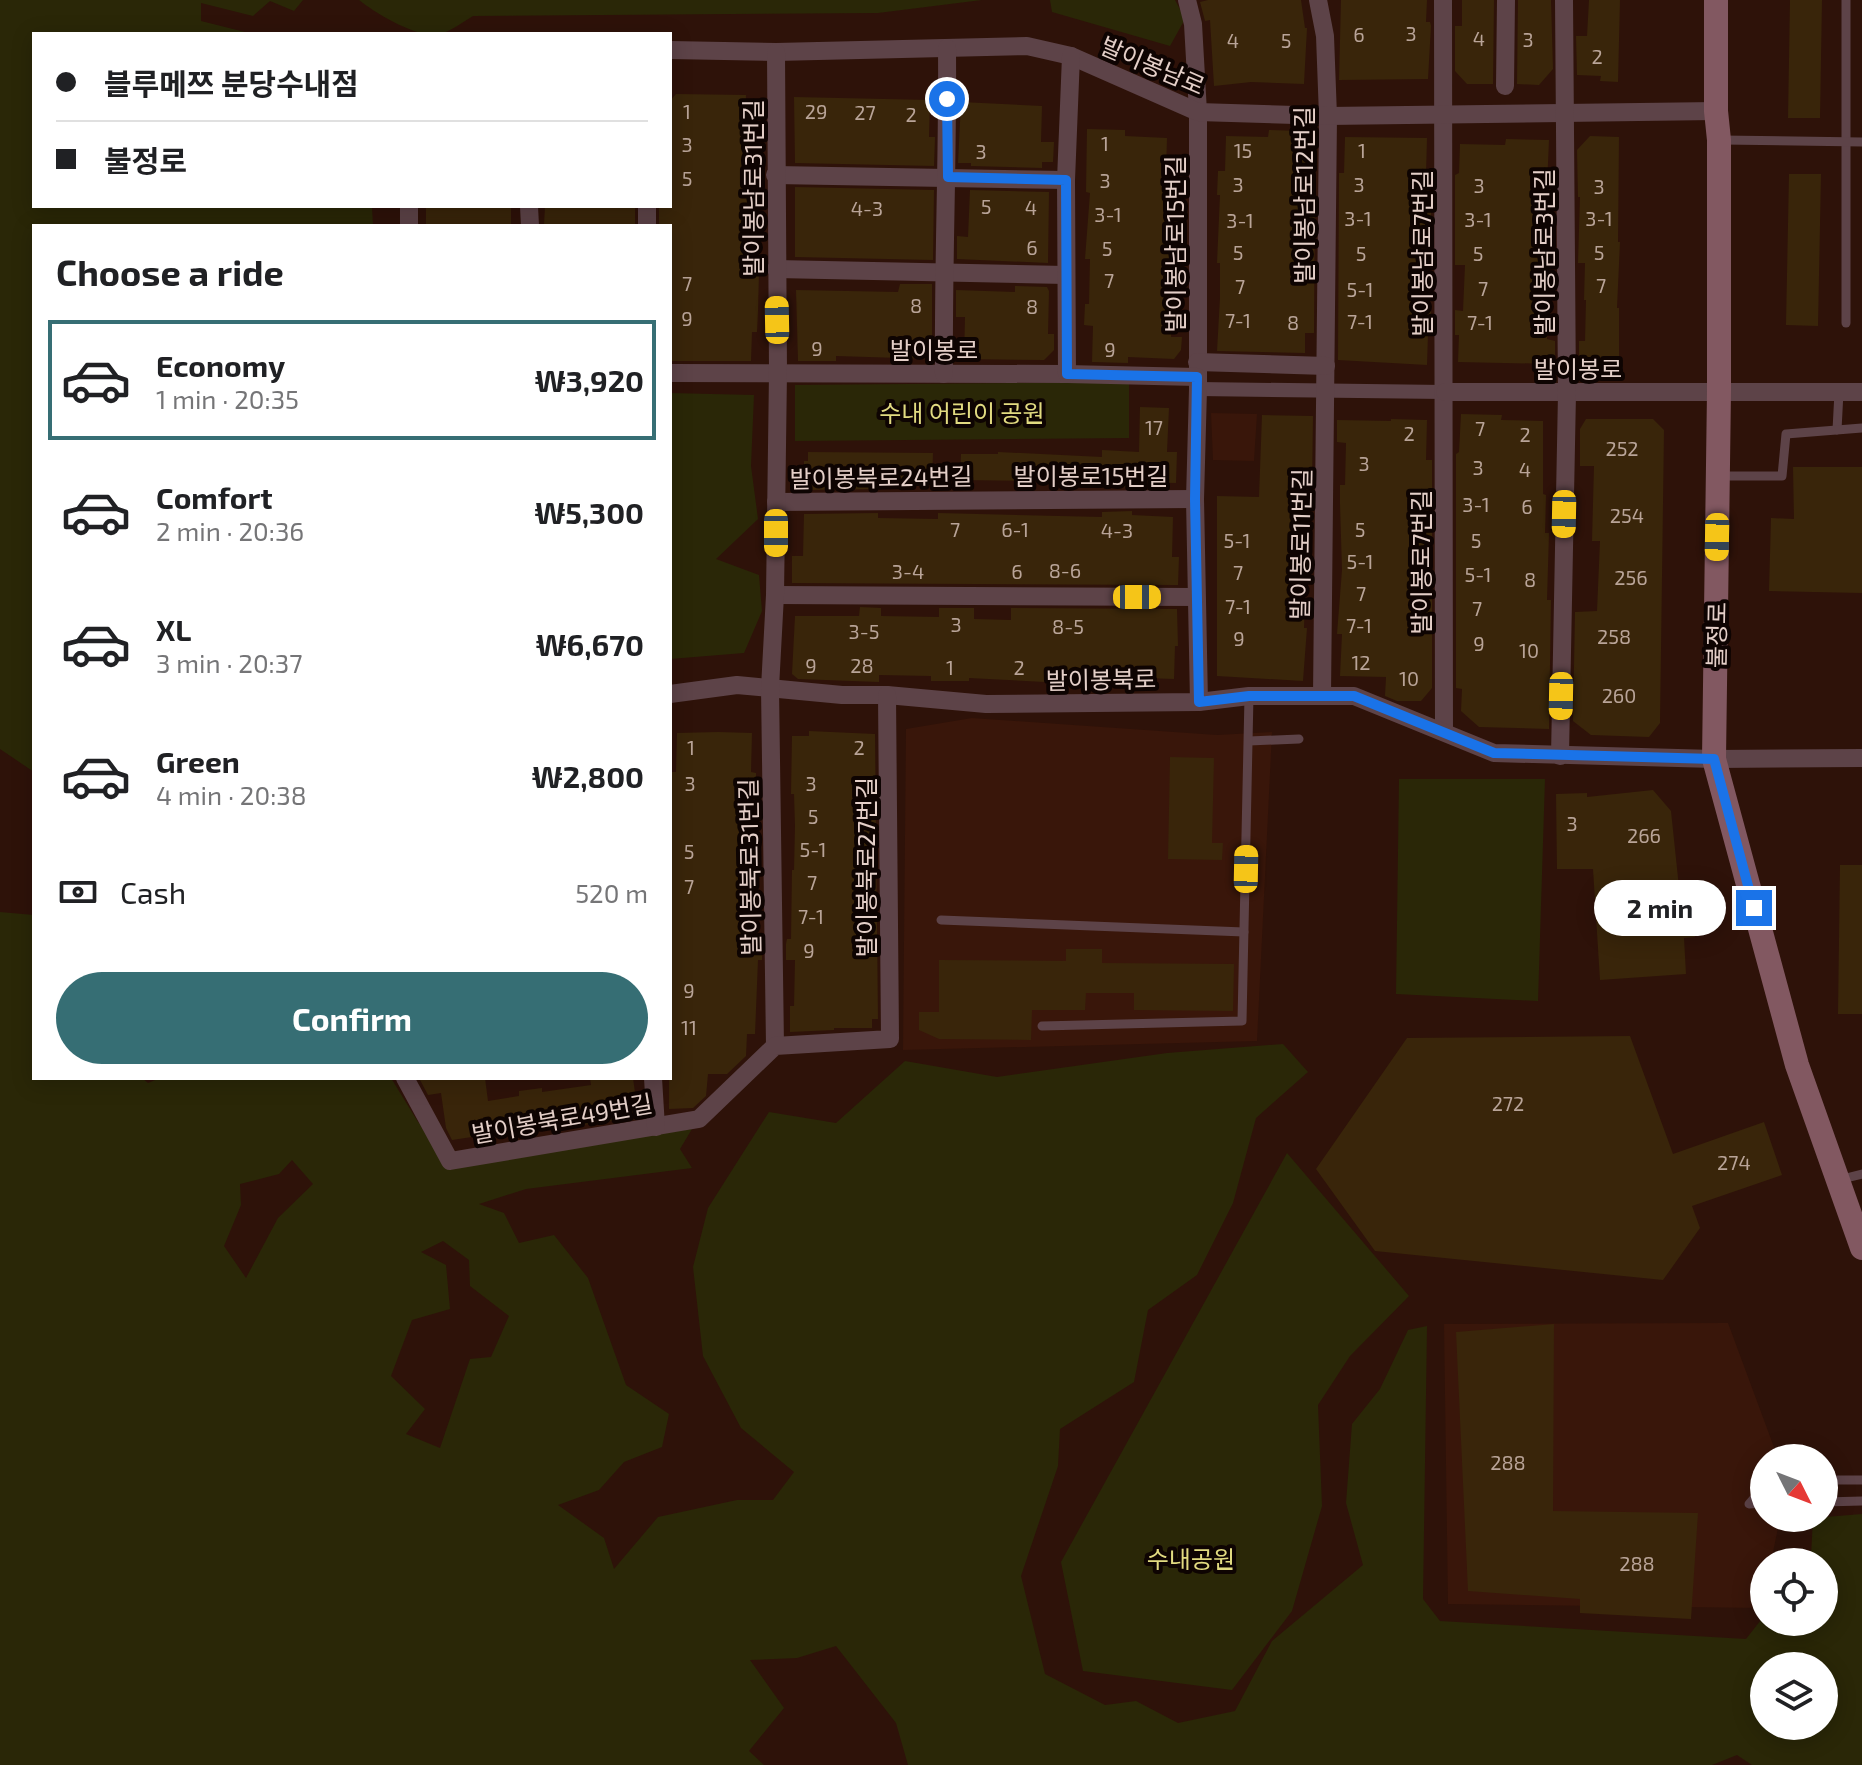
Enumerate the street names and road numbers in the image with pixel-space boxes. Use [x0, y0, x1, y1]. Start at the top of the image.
street label: 발이봉남로 [1097, 30, 1209, 100]
street label: 발이봉남로31번길 [738, 99, 767, 277]
street label: 발이봉남로12번길 [1289, 106, 1318, 284]
street label: 발이봉남로15번길 [1160, 156, 1189, 332]
street label: 발이봉남로3번길 [1529, 168, 1558, 336]
street label: 발이봉남로7번길 [1407, 170, 1436, 336]
street label: 발이봉로 [890, 335, 978, 364]
street label: 발이봉로 [1534, 354, 1622, 383]
street label: 발이봉북로24번길 [789, 461, 973, 493]
street label: 발이봉로15번길 [1014, 461, 1168, 490]
street label: 발이봉로11번길 [1284, 468, 1316, 620]
street label: 발이봉로7번길 [1406, 490, 1435, 634]
street label: 불정로 [1701, 602, 1731, 668]
street label: 발이봉북로 [1046, 664, 1156, 694]
street label: 발이봉북로27번길 [851, 777, 880, 957]
street label: 발이봉북로31번길 [733, 778, 765, 956]
street label: 발이봉북로49번길 [469, 1088, 655, 1148]

